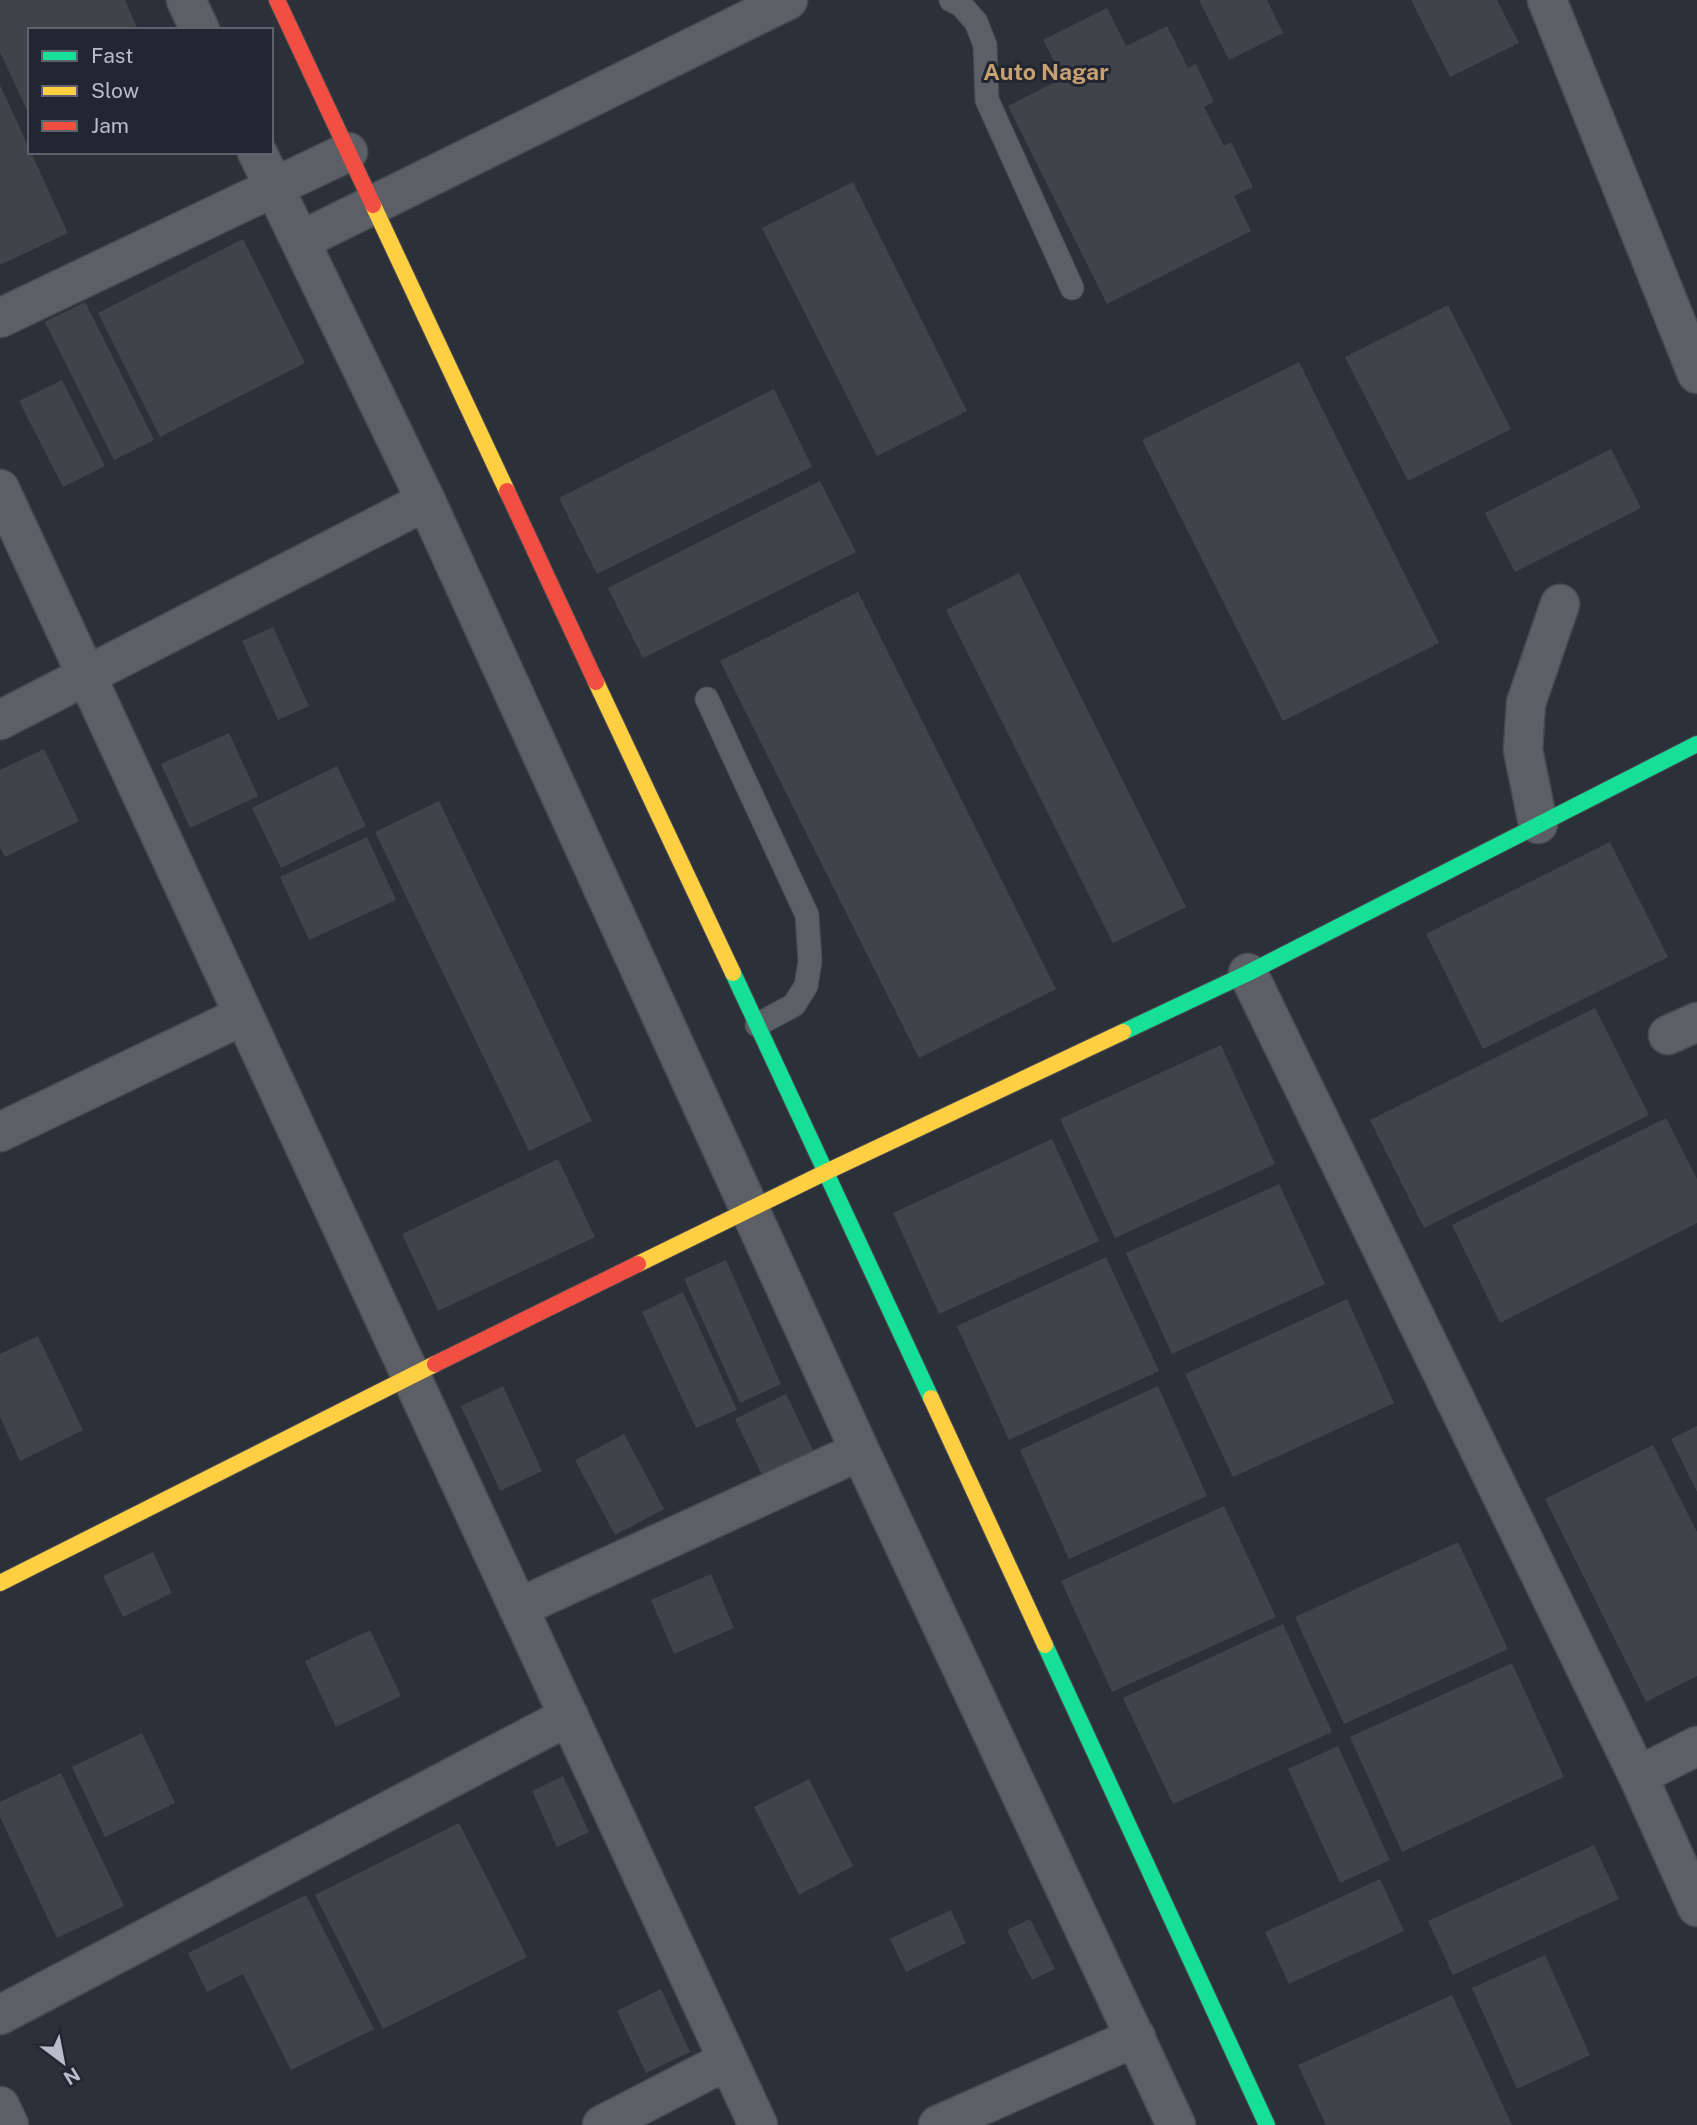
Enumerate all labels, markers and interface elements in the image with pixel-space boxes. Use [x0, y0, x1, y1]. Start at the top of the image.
legend [28, 28, 273, 154]
text: Fast [91, 43, 133, 68]
district label: Auto Nagar [983, 58, 1109, 85]
text: Slow [91, 78, 139, 103]
text: Jam [91, 113, 129, 138]
north arrow [28, 2027, 98, 2097]
text: N [60, 2063, 84, 2090]

